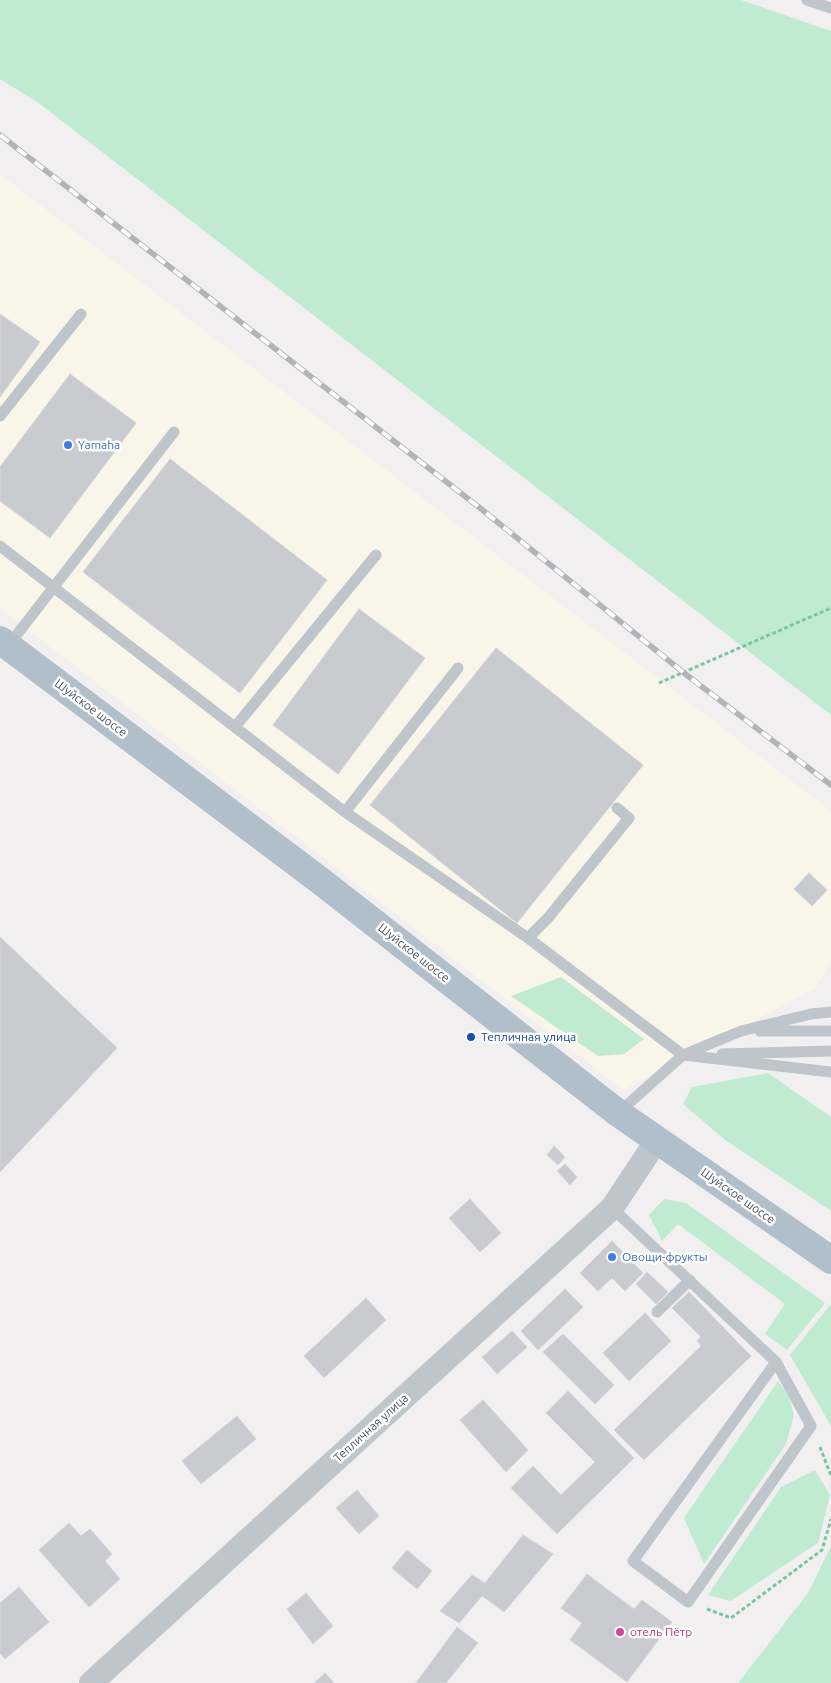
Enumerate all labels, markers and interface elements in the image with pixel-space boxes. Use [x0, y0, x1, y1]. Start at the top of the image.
place label: Yamaha [78, 438, 120, 452]
marker: Yamaha [62, 439, 74, 451]
street label: Шуйское шоссе [52, 676, 130, 740]
street label: Шуйское шоссе [375, 921, 453, 985]
place label: Тепличная улица [481, 1030, 576, 1044]
marker: Тепличная улица [465, 1031, 477, 1043]
street label: Шуйское шоссе [698, 1165, 778, 1227]
place label: Овощи-фрукты [622, 1250, 708, 1264]
marker: Овощи-фрукты [606, 1251, 618, 1263]
street label: Тепличная улица [331, 1391, 411, 1465]
place label: отель Пётр [630, 1625, 692, 1639]
marker: отель Пётр [614, 1626, 626, 1638]

